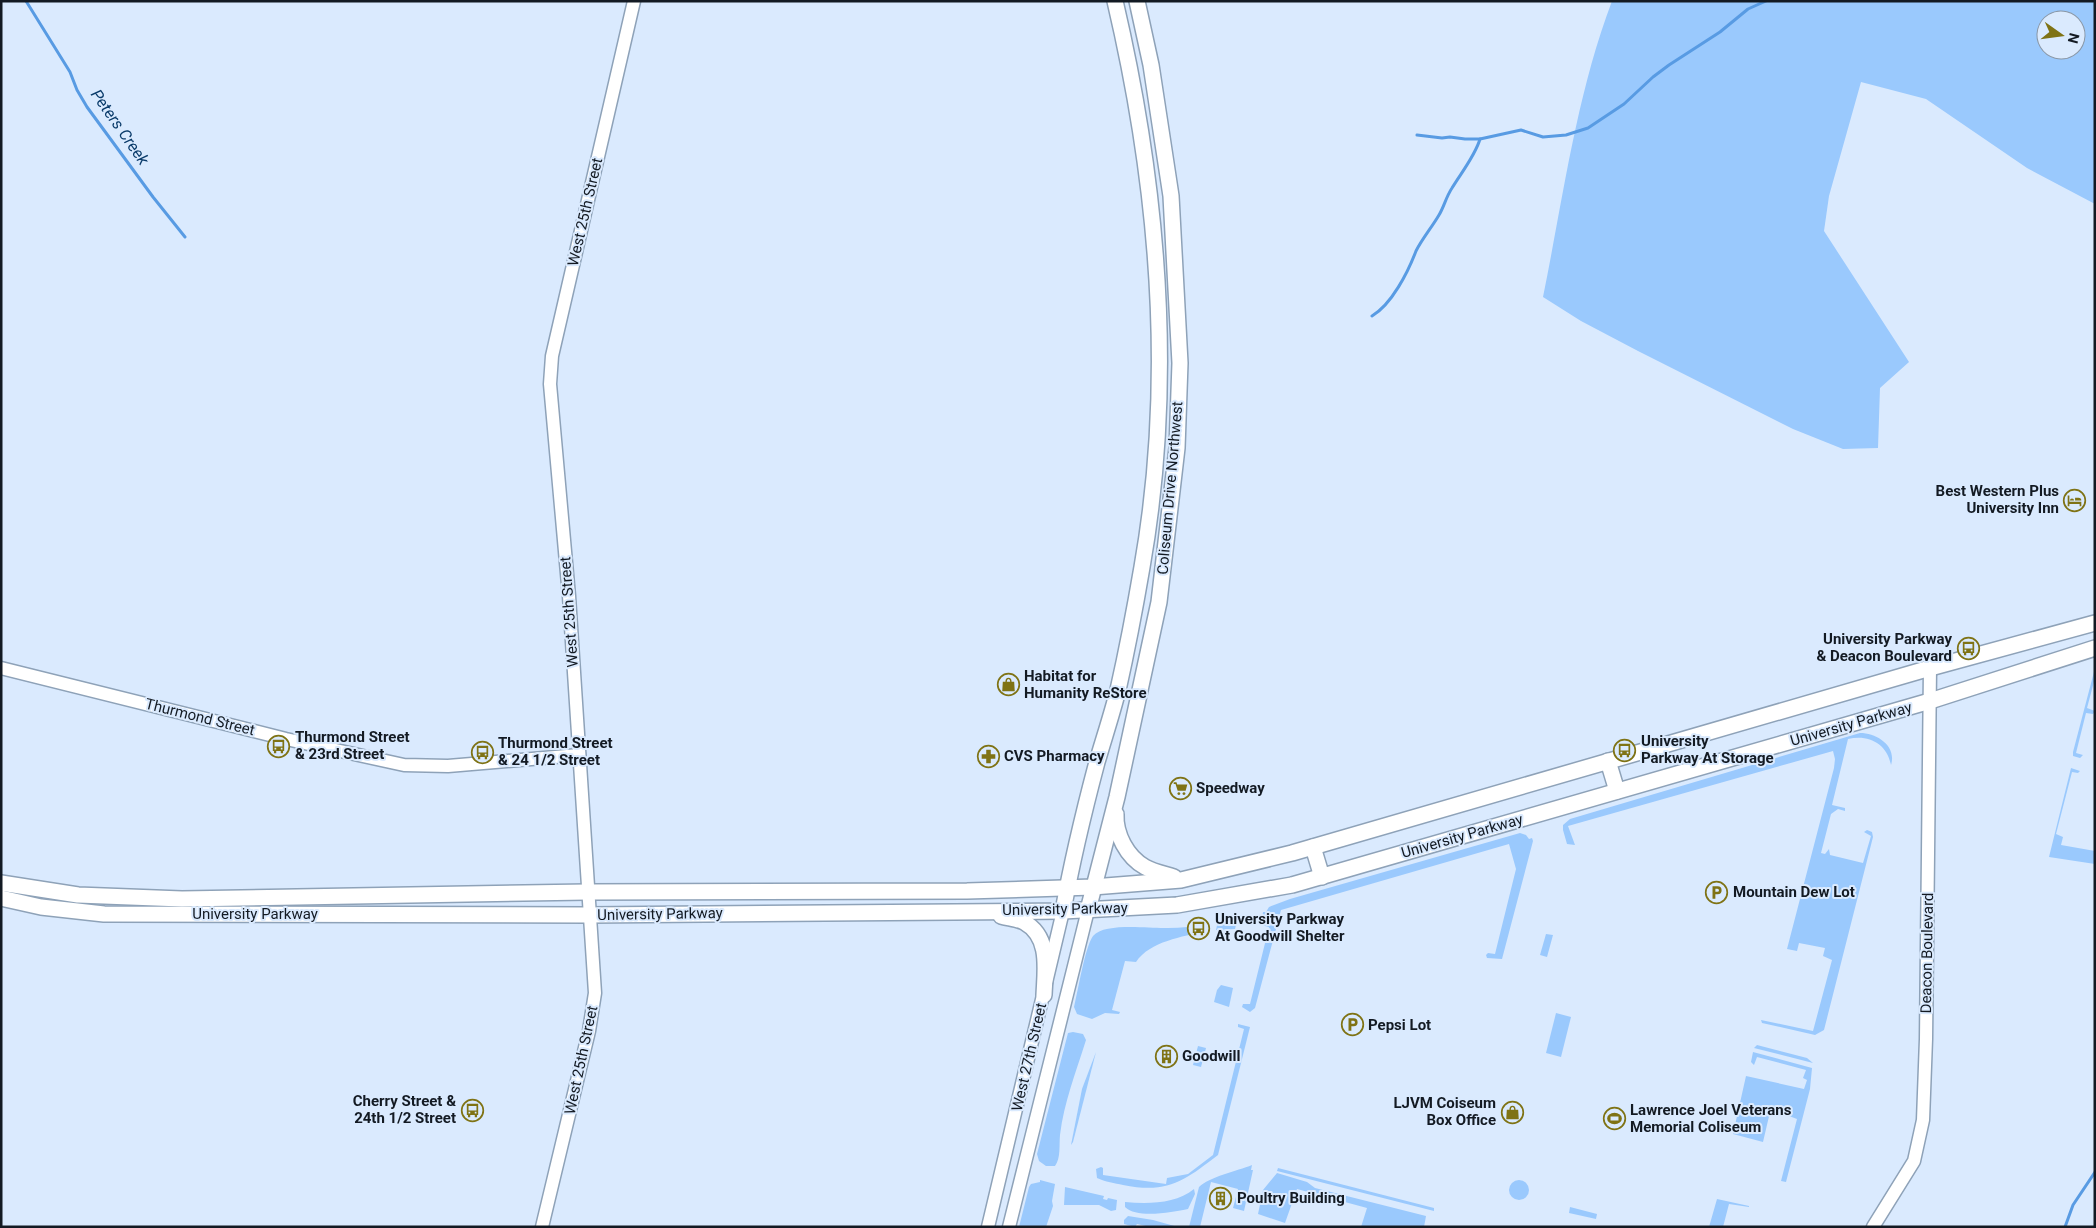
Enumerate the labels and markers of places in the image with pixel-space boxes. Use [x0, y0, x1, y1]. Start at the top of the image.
place label: Best Western Plus University Inn [1936, 482, 2059, 517]
hotel icon: Best Western Plus University Inn [2063, 488, 2087, 512]
place label: University Parkway & Deacon Boulevard [1816, 630, 1952, 665]
bus stop icon: University Parkway & Deacon Boulevard [1956, 636, 1980, 660]
place label: Habitat for Humanity ReStore [1024, 667, 1147, 702]
shop icon: Habitat for Humanity ReStore [996, 673, 1020, 697]
place label: Thurmond Street & 23rd Street [295, 728, 410, 763]
place label: University Parkway At Storage [1641, 732, 1774, 767]
bus stop icon: Thurmond Street & 23rd Street [267, 734, 291, 758]
place label: Thurmond Street & 24 1/2 Street [498, 734, 613, 769]
bus stop icon: University Parkway At Storage [1613, 738, 1637, 762]
bus stop icon: Thurmond Street & 24 1/2 Street [470, 740, 494, 764]
pharmacy icon: CVS Pharmacy [976, 744, 1000, 768]
place label: CVS Pharmacy [1004, 747, 1105, 765]
supermarket icon: Speedway [1168, 776, 1192, 800]
place label: Speedway [1196, 779, 1265, 797]
parking icon: Mountain Dew Lot [1705, 880, 1729, 904]
place label: Mountain Dew Lot [1733, 883, 1855, 901]
place label: University Parkway At Goodwill Shelter [1215, 910, 1345, 945]
bus stop icon: University Parkway At Goodwill Shelter [1187, 916, 1211, 940]
parking icon: Pepsi Lot [1340, 1013, 1364, 1037]
place label: Pepsi Lot [1368, 1016, 1431, 1034]
building icon: Goodwill [1154, 1044, 1178, 1068]
place label: Goodwill [1182, 1047, 1241, 1065]
place label: Cherry Street & 24th 1/2 Street [353, 1092, 456, 1127]
place label: LJVM Coiseum Box Office [1393, 1094, 1496, 1129]
bus stop icon: Cherry Street & 24th 1/2 Street [460, 1098, 484, 1122]
shop icon: LJVM Coiseum Box Office [1500, 1100, 1524, 1124]
place label: Lawrence Joel Veterans Memorial Coliseum [1630, 1101, 1792, 1136]
sports icon: Lawrence Joel Veterans Memorial Coliseum [1602, 1107, 1626, 1131]
building icon: Poultry Building [1209, 1186, 1233, 1210]
place label: Poultry Building [1237, 1189, 1345, 1207]

